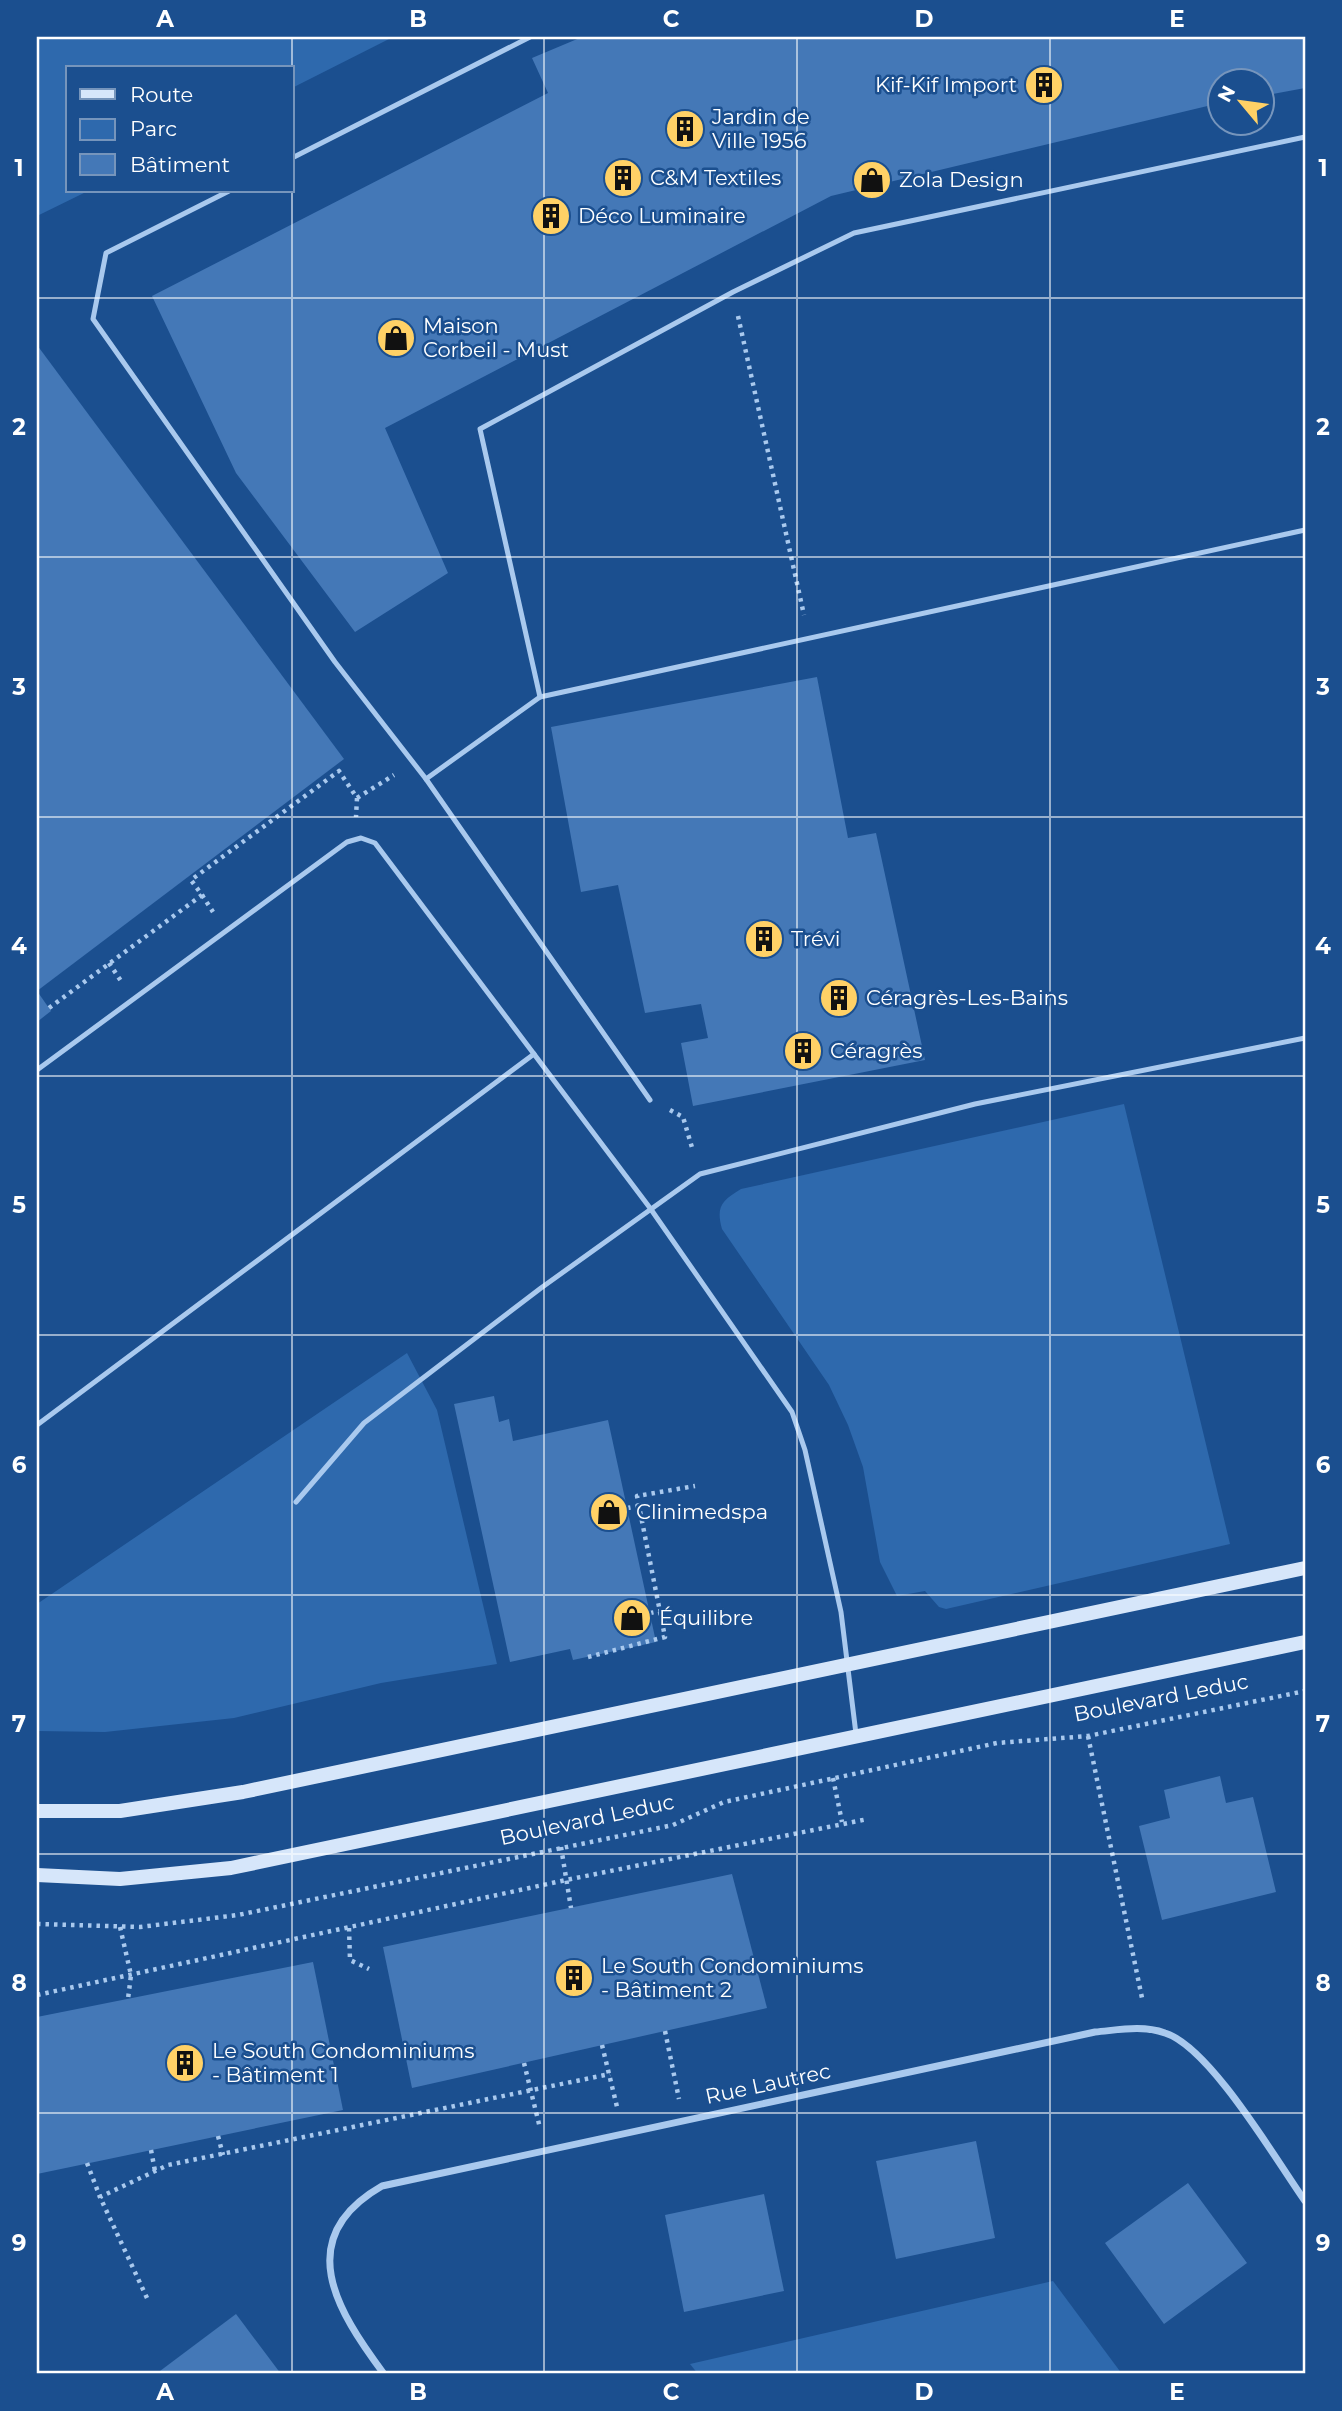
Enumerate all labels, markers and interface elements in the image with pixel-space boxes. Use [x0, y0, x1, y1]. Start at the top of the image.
text: A [155, 5, 174, 33]
text: B [409, 5, 427, 33]
text: C [663, 5, 680, 33]
text: D [915, 5, 934, 33]
text: E [1169, 5, 1185, 33]
building icon: Kif-Kif Import [1023, 64, 1065, 106]
legend [66, 66, 294, 192]
north arrow [1206, 66, 1276, 136]
place label: Kif-Kif Import [875, 72, 1017, 97]
text: Route [130, 82, 193, 107]
text: N [1213, 82, 1240, 106]
place label: Jardin de Ville 1956 [711, 104, 810, 153]
building icon: Jardin de Ville 1956 [664, 108, 706, 150]
text: Parc [130, 116, 177, 141]
text: Bâtiment [130, 152, 230, 177]
text: 1 [14, 154, 24, 182]
text: 1 [1318, 154, 1328, 182]
building icon: C&M Textiles [602, 157, 644, 199]
shop icon: Zola Design [851, 159, 893, 201]
place label: C&M Textiles [650, 165, 781, 190]
place label: Zola Design [899, 167, 1024, 192]
building icon: Déco Luminaire [530, 195, 572, 237]
place label: Déco Luminaire [578, 203, 746, 228]
place label: Maison Corbeil - Must [423, 313, 569, 362]
shop icon: Maison Corbeil - Must [375, 317, 417, 359]
text: 2 [12, 413, 26, 441]
text: 2 [1316, 413, 1330, 441]
text: 3 [11, 673, 26, 701]
text: 3 [1315, 673, 1330, 701]
building icon: Trévi [743, 918, 785, 960]
place label: Trévi [791, 926, 840, 951]
text: 4 [11, 932, 27, 960]
text: 4 [1315, 932, 1331, 960]
building icon: Céragrès-Les-Bains [818, 977, 860, 1019]
place label: Céragrès-Les-Bains [866, 985, 1068, 1010]
building icon: Céragrès [782, 1030, 824, 1072]
place label: Céragrès [830, 1038, 923, 1063]
text: 5 [12, 1191, 26, 1219]
text: 5 [1316, 1191, 1330, 1219]
text: 6 [12, 1451, 27, 1479]
text: 6 [1316, 1451, 1331, 1479]
shop icon: Clinimedspa [588, 1491, 630, 1533]
place label: Clinimedspa [636, 1499, 768, 1524]
shop icon: Équilibre [611, 1597, 653, 1639]
place label: Équilibre [659, 1605, 753, 1630]
street label: Boulevard Leduc [1071, 1668, 1250, 1727]
text: 7 [12, 1710, 26, 1738]
text: 7 [1316, 1710, 1330, 1738]
street label: Boulevard Leduc [497, 1789, 676, 1850]
place label: Le South Condominiums - Bâtiment 2 [601, 1953, 863, 2002]
building icon: Le South Condominiums - Bâtiment 2 [553, 1957, 595, 1999]
text: 8 [11, 1969, 27, 1997]
text: 8 [1315, 1969, 1331, 1997]
place label: Le South Condominiums - Bâtiment 1 [212, 2038, 474, 2087]
building icon: Le South Condominiums - Bâtiment 1 [164, 2042, 206, 2084]
street label: Rue Lautrec [703, 2058, 833, 2109]
text: 9 [12, 2229, 26, 2257]
text: 9 [1316, 2229, 1330, 2257]
text: A [155, 2378, 174, 2406]
text: B [409, 2378, 427, 2406]
text: C [663, 2378, 680, 2406]
text: D [915, 2378, 934, 2406]
text: E [1169, 2378, 1185, 2406]

